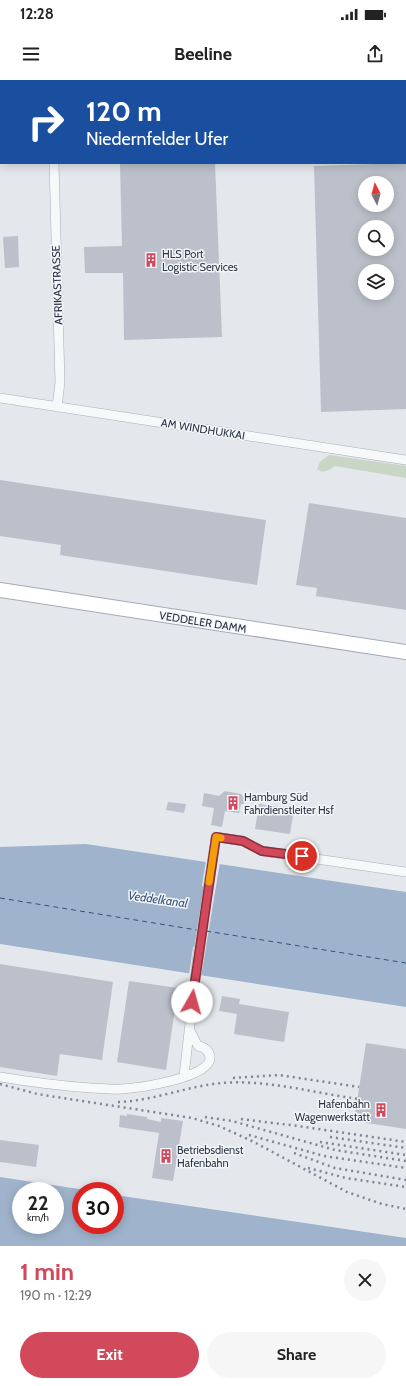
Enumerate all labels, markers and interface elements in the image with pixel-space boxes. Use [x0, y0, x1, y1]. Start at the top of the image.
text: 12:28 [20, 5, 54, 23]
icon: menu [20, 43, 42, 65]
text: Beeline [174, 43, 232, 65]
icon: share [364, 43, 386, 65]
text: 120 m [86, 94, 162, 128]
icon: right [20, 96, 72, 148]
text: Niedernfelder Ufer [86, 128, 228, 150]
north arrow [358, 176, 394, 212]
map controls [358, 176, 394, 300]
button: search [358, 220, 394, 256]
street label: AFRIKASTRASSE [49, 245, 65, 325]
place label: HLS Port Logistic Services [162, 247, 238, 274]
building icon: HLS Port Logistic Services [143, 252, 159, 268]
button: layers [358, 264, 394, 300]
street label: AM WINDHUKKAI [160, 415, 246, 443]
street label: VEDDELER DAMM [158, 608, 248, 636]
place label: Hamburg Süd Fahrdienstleiter Hsf [244, 790, 334, 817]
building icon: Hamburg Süd Fahrdienstleiter Hsf [225, 795, 241, 811]
pin [285, 839, 319, 873]
icon: arrive [291, 845, 313, 867]
water label: Veddelkanal [127, 887, 189, 911]
position arrow [171, 981, 213, 1023]
place label: Hafenbahn Wagenwerkstatt [295, 1097, 370, 1124]
building icon: Hafenbahn Wagenwerkstatt [373, 1102, 389, 1118]
place label: Betriebsdienst Hafenbahn [177, 1143, 244, 1170]
building icon: Betriebsdienst Hafenbahn [158, 1148, 174, 1164]
speed limit sign: 30 [72, 1182, 124, 1234]
text: 22 [27, 1191, 49, 1215]
text: km/h [27, 1211, 49, 1224]
text: 1 min [20, 1257, 74, 1286]
button: close [344, 1259, 386, 1301]
text: 190 m · 12:29 [20, 1287, 92, 1303]
button: Exit [20, 1332, 199, 1378]
button: Share [207, 1332, 386, 1378]

